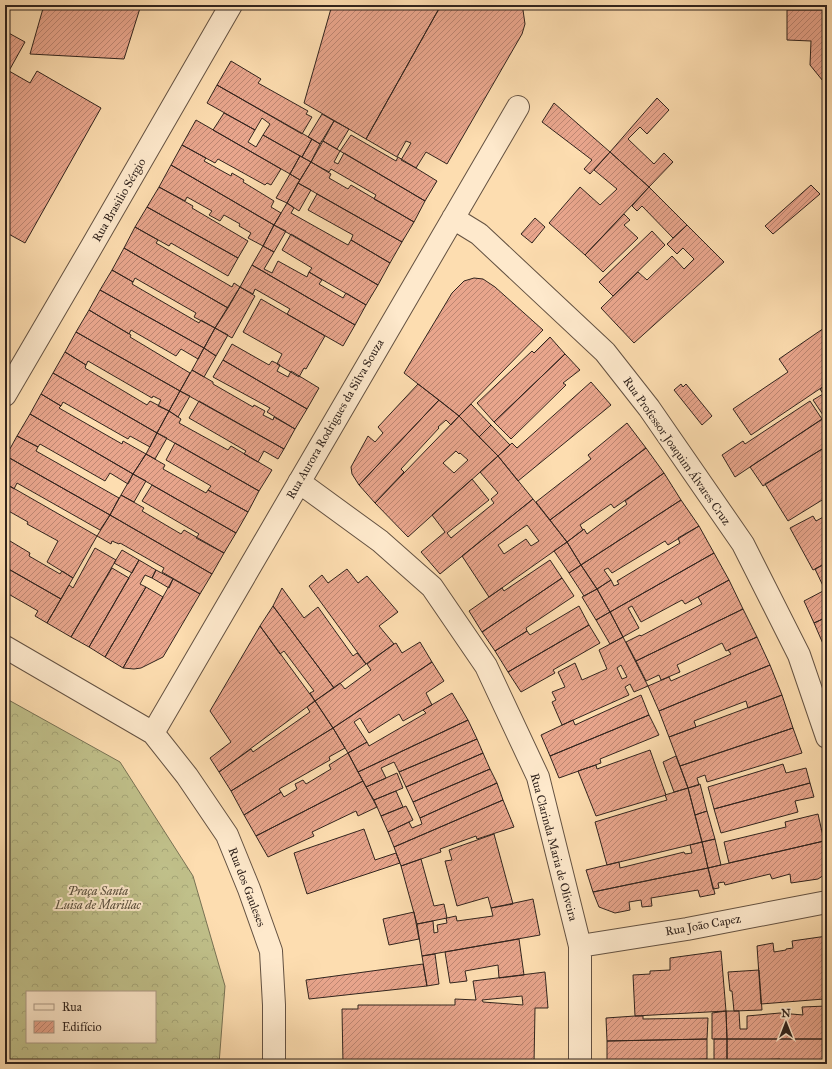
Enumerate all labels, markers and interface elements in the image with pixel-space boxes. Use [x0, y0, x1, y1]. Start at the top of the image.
street label: Rua Brasilio Sérgio [89, 156, 149, 245]
street label: Rua Aurora Rodrigues da Silva Souza [283, 336, 388, 502]
street label: Rua Professor Joaquim Álvares Cruz [620, 374, 735, 529]
street label: Rua Clarinda Maria de Oliveira [528, 772, 581, 923]
street label: Rua dos Gauleses [225, 845, 269, 929]
park label: Praça Santa Luisa de Marillac [54, 884, 142, 912]
street label: Rua João Capez [664, 911, 743, 940]
legend [26, 991, 156, 1043]
text: Rua [62, 1000, 83, 1014]
north arrow [766, 1003, 806, 1043]
text: N [781, 1007, 791, 1020]
text: Edifício [62, 1020, 102, 1034]

